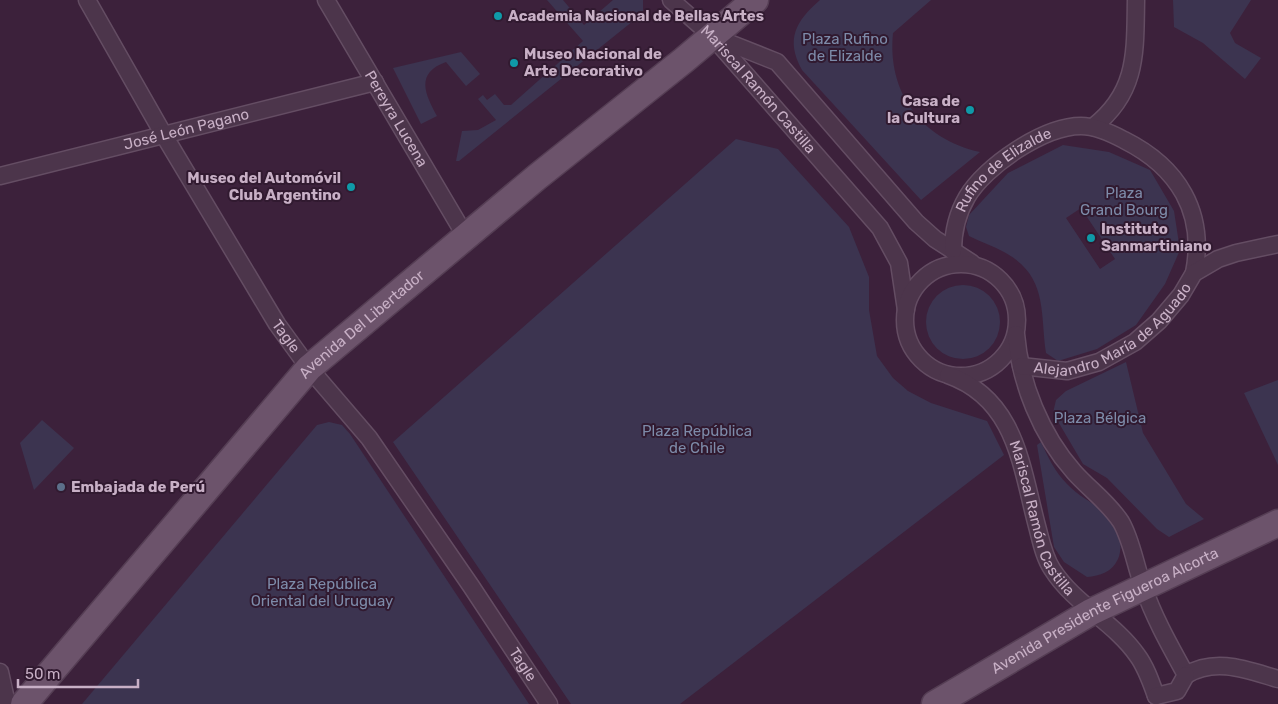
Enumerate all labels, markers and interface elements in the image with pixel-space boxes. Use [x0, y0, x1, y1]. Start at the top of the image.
place label: Academia Nacional de Bellas Artes [508, 7, 764, 25]
marker: Academia Nacional de Bellas Artes [492, 10, 504, 22]
street label: Mariscal Ramón Castilla [697, 21, 819, 157]
park label: Plaza Rufino de Elizalde [802, 30, 888, 65]
place label: Museo Nacional de Arte Decorativo [524, 45, 662, 80]
marker: Museo Nacional de Arte Decorativo [508, 57, 520, 69]
street label: Pereyra Lucena [361, 67, 432, 170]
place label: Casa de la Cultura [887, 92, 960, 127]
marker: Casa de la Cultura [964, 104, 976, 116]
street label: José León Pagano [122, 105, 251, 154]
street label: Rufino de Elizalde [952, 124, 1054, 215]
place label: Museo del Automóvil Club Argentino [187, 169, 341, 204]
marker: Museo del Automóvil Club Argentino [345, 181, 357, 193]
park label: Plaza Grand Bourg [1080, 184, 1168, 219]
place label: Instituto Sanmartiniano [1101, 220, 1212, 255]
marker: Instituto Sanmartiniano [1085, 232, 1097, 244]
street label: Avenida Del Libertador [295, 266, 428, 382]
street label: Alejandro María de Aguado [1033, 280, 1195, 380]
street label: Tagle [268, 316, 304, 357]
park label: Plaza Bélgica [1054, 409, 1146, 427]
park label: Plaza República de Chile [642, 422, 752, 457]
street label: Mariscal Ramón Castilla [1005, 438, 1078, 599]
place label: Embajada de Perú [71, 478, 205, 496]
marker: Embajada de Perú [55, 481, 67, 493]
street label: Avenida Presidente Figueroa Alcorta [988, 544, 1221, 678]
park label: Plaza República Oriental del Uruguay [251, 575, 393, 610]
street label: Tagle [505, 644, 540, 685]
scale bar [18, 656, 138, 688]
text: 50 m [25, 665, 60, 683]

